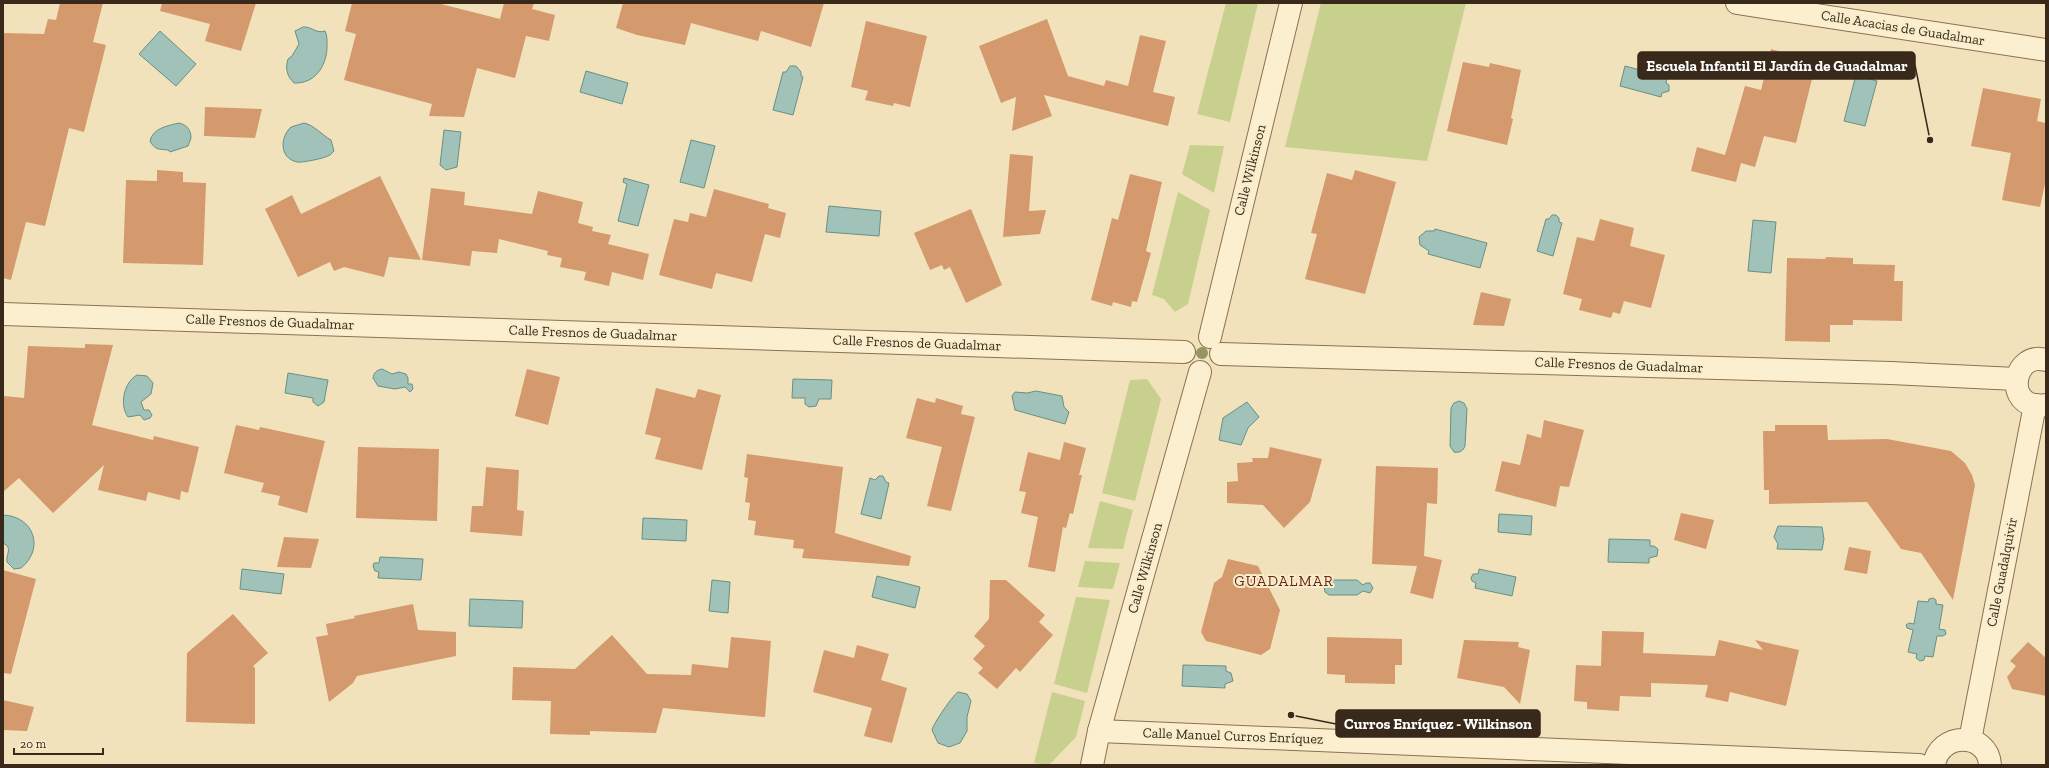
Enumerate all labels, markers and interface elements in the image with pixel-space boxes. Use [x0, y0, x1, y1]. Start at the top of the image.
street label: Calle Acacias de Guadalmar [1820, 7, 1986, 49]
callout: Escuela Infantil El Jardín de Guadalmar [1638, 52, 1915, 79]
text: Escuela Infantil El Jardín de Guadalmar [1646, 57, 1908, 75]
street label: Calle Wilkinson [1230, 123, 1270, 217]
street label: Calle Fresnos de Guadalmar [185, 311, 355, 333]
street label: Calle Fresnos de Guadalmar [508, 322, 678, 344]
street label: Calle Fresnos de Guadalmar [832, 332, 1002, 354]
street label: Calle Fresnos de Guadalmar [1534, 354, 1704, 376]
street label: Calle Guadalquivir [1983, 516, 2021, 628]
street label: Calle Wilkinson [1124, 521, 1166, 615]
district label: GUADALMAR [1234, 572, 1334, 590]
callout: Curros Enríquez - Wilkinson [1336, 710, 1540, 737]
text: Curros Enríquez - Wilkinson [1344, 715, 1532, 733]
street label: Calle Manuel Curros Enríquez [1142, 724, 1324, 748]
scale bar [14, 730, 103, 756]
text: 20 m [20, 737, 47, 751]

